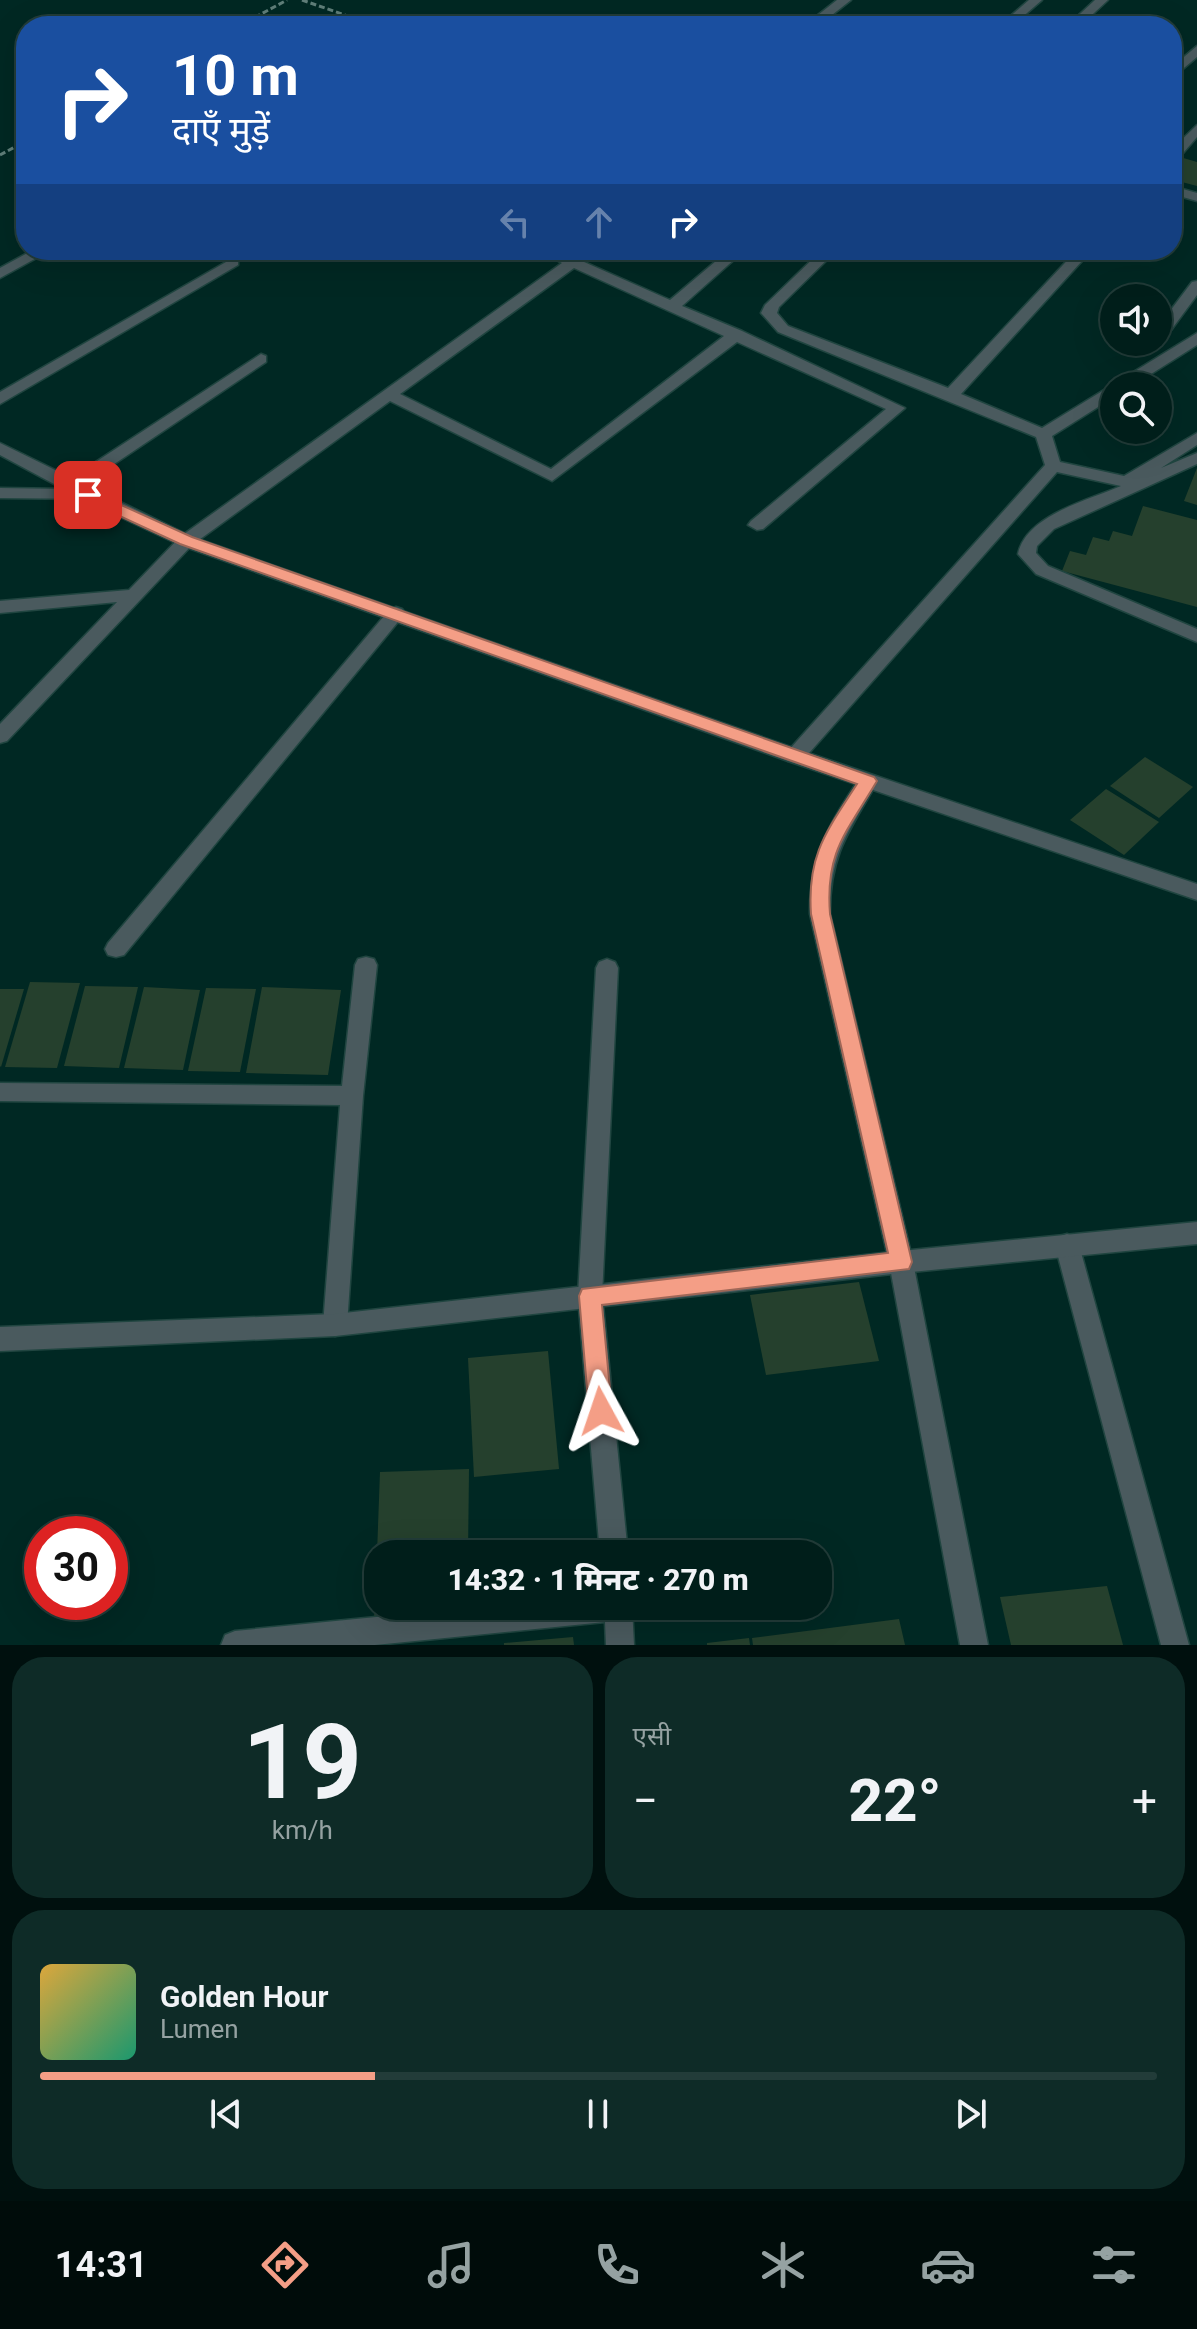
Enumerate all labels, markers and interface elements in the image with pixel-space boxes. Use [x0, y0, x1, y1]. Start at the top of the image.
text: 10 m [172, 43, 299, 109]
icon: right [40, 48, 144, 152]
text: दाएँ मुड़ें [172, 110, 270, 152]
icon: left [493, 200, 537, 244]
icon: ahead [577, 200, 621, 244]
icon: right [661, 200, 705, 244]
map controls [1100, 284, 1172, 444]
button: sound [1100, 284, 1172, 356]
button: search [1100, 372, 1172, 444]
pin [54, 461, 122, 529]
icon: arrive [66, 473, 110, 517]
position arrow [559, 1369, 643, 1453]
speed limit sign: 30 [24, 1516, 128, 1620]
text: 14:32 · 1 मिनट · 270 m [447, 1562, 749, 1597]
text: 19 [243, 1702, 362, 1823]
text: एसी [633, 1721, 671, 1751]
text: 22° [848, 1765, 941, 1836]
text: − [633, 1775, 658, 1827]
text: + [1132, 1775, 1157, 1827]
text: km/h [272, 1815, 333, 1845]
text: Golden Hour [160, 1979, 329, 2014]
text: Lumen [160, 2014, 239, 2044]
icon: previous [204, 2092, 248, 2136]
icon: pause [576, 2092, 620, 2136]
icon: next [949, 2092, 993, 2136]
icon: directions [257, 2237, 313, 2293]
icon: music [423, 2237, 479, 2293]
icon: phone [589, 2237, 645, 2293]
icon: climate [755, 2237, 811, 2293]
icon: car [920, 2237, 976, 2293]
icon: filters [1086, 2237, 1142, 2293]
text: 14:31 [55, 2244, 148, 2286]

